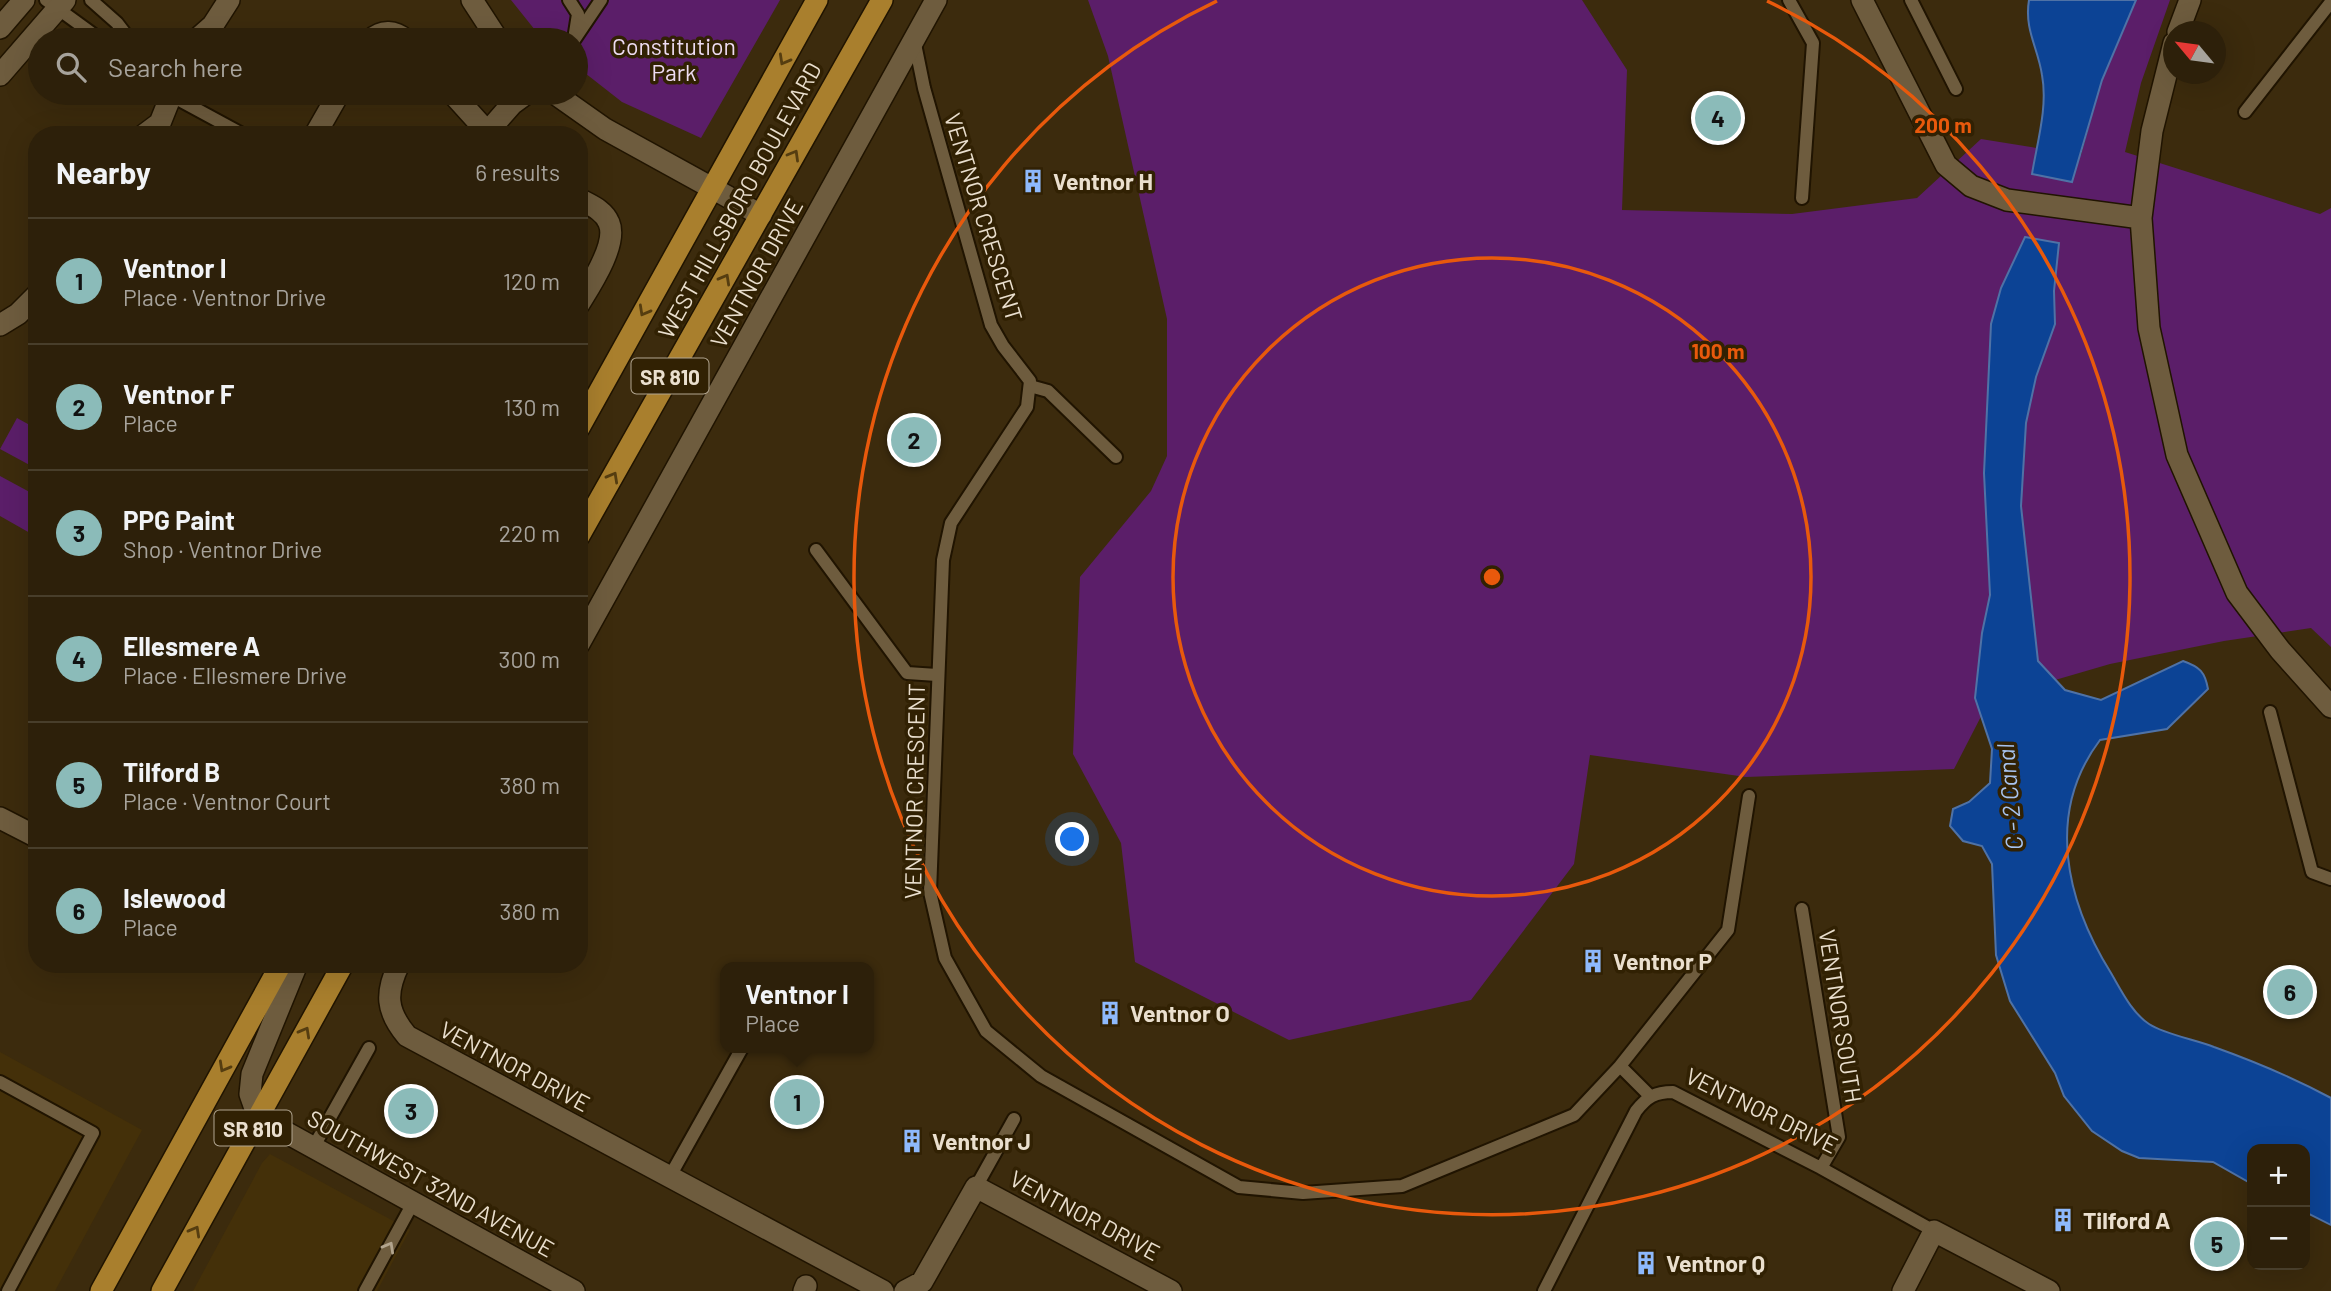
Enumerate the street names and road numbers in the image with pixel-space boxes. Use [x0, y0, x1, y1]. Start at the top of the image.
street label: WEST HILLSBORO BOULEVARD [651, 57, 827, 343]
street label: VENTNOR CRESCENT [939, 110, 1029, 324]
street label: VENTNOR DRIVE [704, 194, 808, 352]
road number: SR 810 [632, 358, 708, 394]
street label: VENTNOR CRESCENT [898, 683, 930, 899]
street label: VENTNOR SOUTH [1813, 927, 1869, 1105]
street label: VENTNOR DRIVE [435, 1015, 595, 1117]
street label: VENTNOR DRIVE [1681, 1061, 1843, 1159]
street label: SOUTHWEST 32ND AVENUE [303, 1104, 559, 1262]
road number: SR 810 [215, 1110, 292, 1146]
street label: VENTNOR DRIVE [1005, 1164, 1165, 1266]

